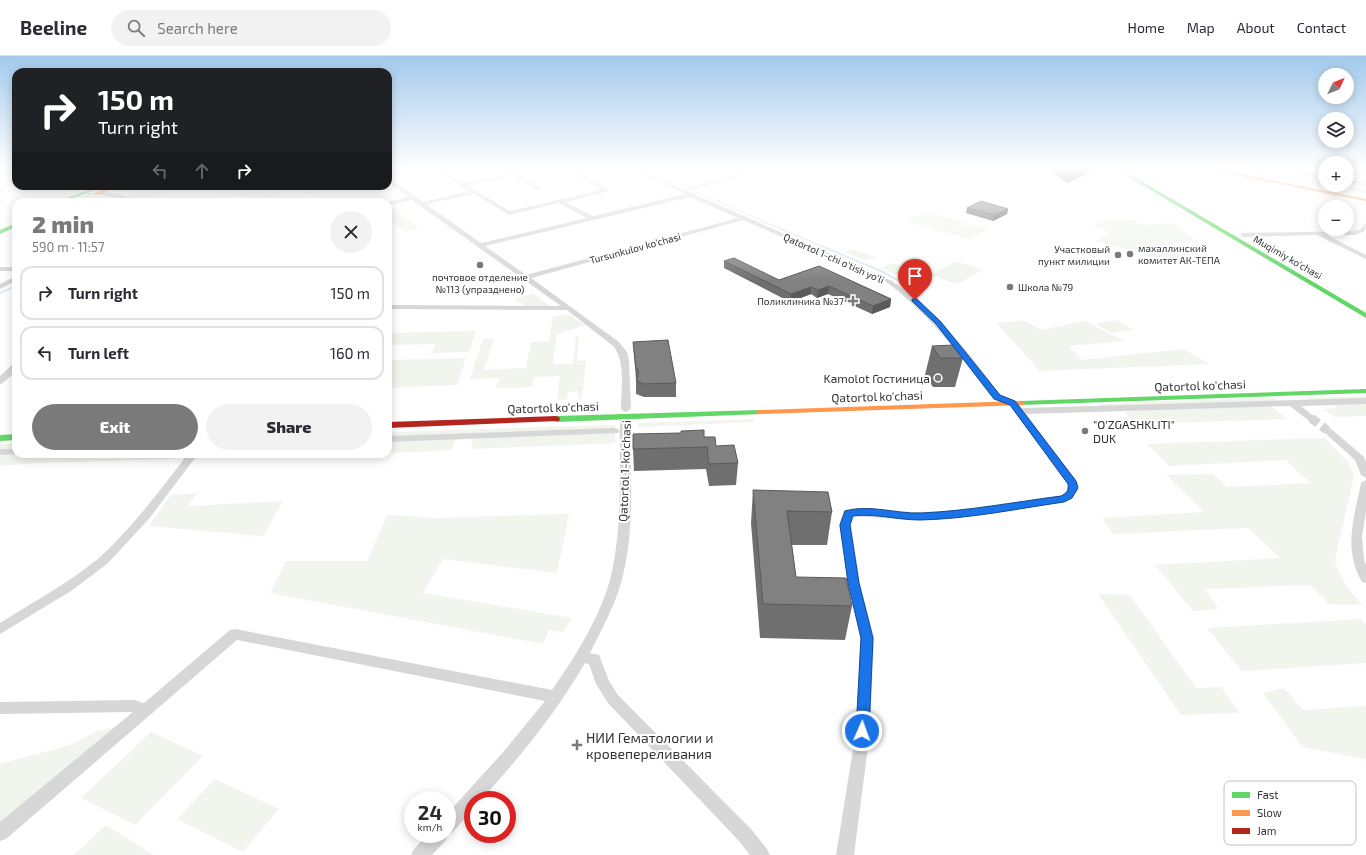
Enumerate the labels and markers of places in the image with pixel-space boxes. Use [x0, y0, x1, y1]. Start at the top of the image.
place label: махаллинский комитет АК-ТЕПА [1138, 242, 1221, 266]
place label: Участковый пункт милиции [1038, 243, 1110, 268]
marker: махаллинский комитет АК-ТЕПА [1125, 249, 1135, 259]
marker: Участковый пункт милиции [1113, 250, 1123, 260]
pin [898, 259, 932, 300]
marker: почтовое отделение №113 (упразднено) [475, 260, 485, 270]
place label: почтовое отделение №113 (упразднено) [432, 271, 528, 296]
place label: Школа №79 [1018, 281, 1073, 293]
marker: Школа №79 [1005, 282, 1015, 292]
place label: Поликлиника №37 [757, 295, 844, 307]
marker: Поликлиника №37 [847, 295, 859, 307]
place label: Kamolot Гостиница [824, 371, 930, 385]
marker: Kamolot Гостиница [933, 373, 943, 383]
place label: "O'ZGASHKLITI" DUK [1093, 417, 1175, 445]
marker: "O'ZGASHKLITI" DUK [1080, 426, 1090, 436]
place label: НИИ Гематологии и кровепереливания [586, 729, 713, 762]
marker: НИИ Гематологии и кровепереливания [571, 739, 583, 751]

